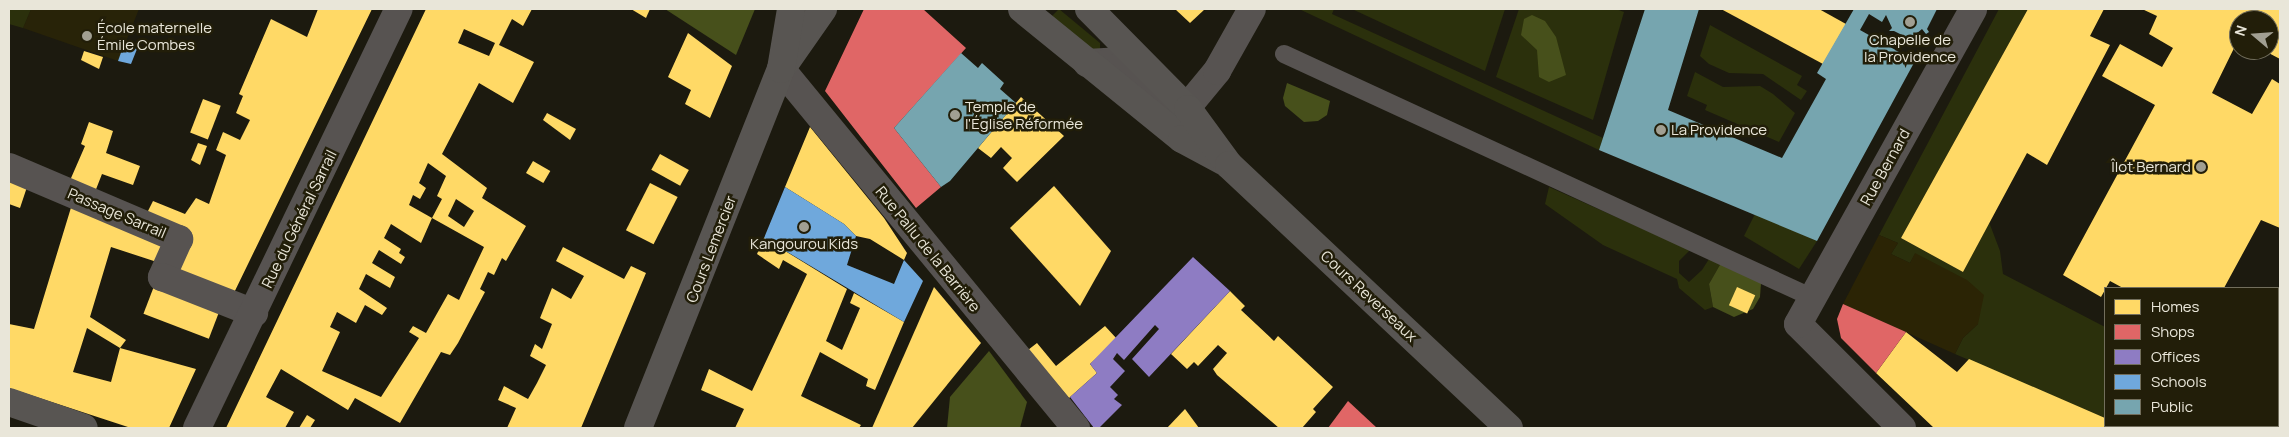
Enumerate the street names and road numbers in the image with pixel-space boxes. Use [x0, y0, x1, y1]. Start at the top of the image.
street label: Rue Bernard [1857, 126, 1913, 208]
street label: Rue du Général Sarrail [258, 147, 340, 291]
street label: Rue Pallu de la Barrière [872, 183, 984, 315]
street label: Passage Sarrail [65, 184, 169, 242]
street label: Cours Lemercier [682, 193, 740, 305]
street label: Cours Reverseaux [1317, 247, 1421, 345]

